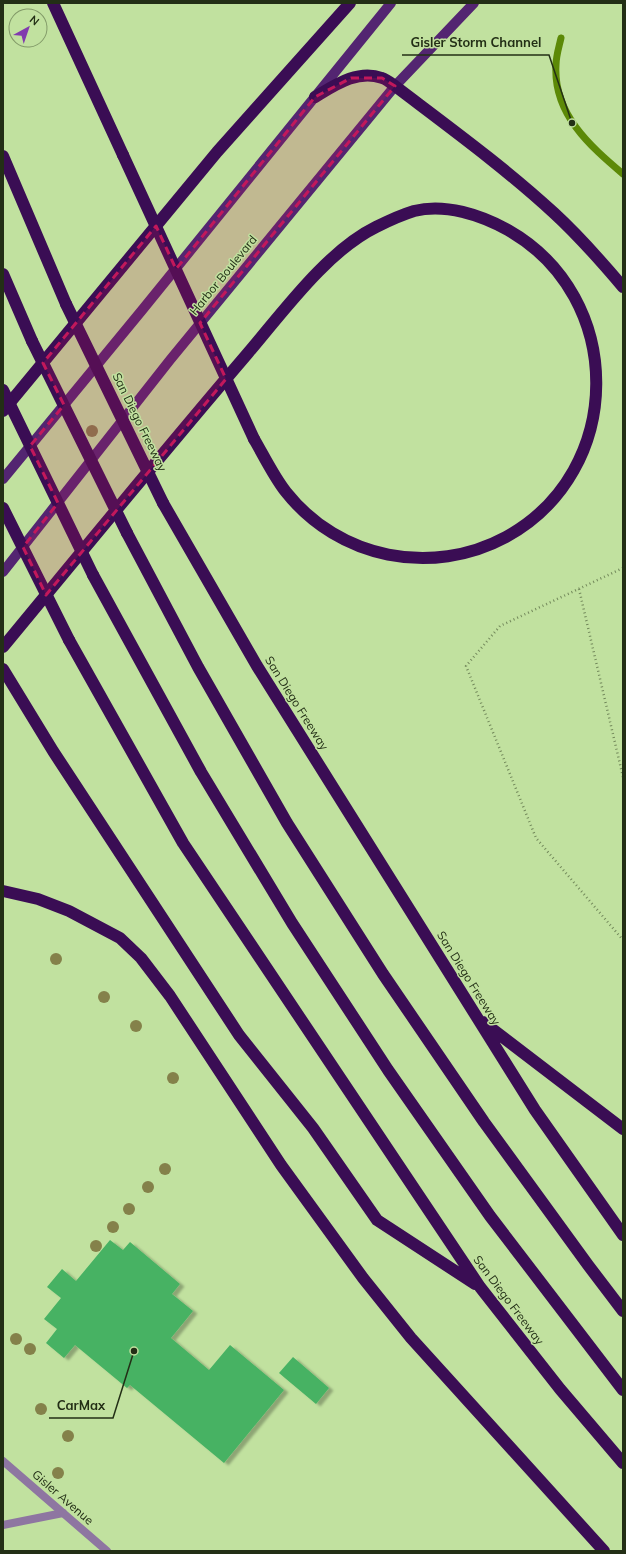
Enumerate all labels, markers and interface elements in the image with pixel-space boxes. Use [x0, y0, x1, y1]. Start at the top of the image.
north arrow [8, 8, 48, 48]
text: N [27, 12, 42, 28]
callout: Gisler Storm Channel [402, 30, 549, 55]
text: Gisler Storm Channel [411, 34, 541, 50]
street label: Harbor Boulevard [186, 232, 260, 318]
street label: San Diego Freeway [110, 370, 171, 474]
street label: San Diego Freeway [262, 653, 332, 753]
street label: San Diego Freeway [434, 928, 504, 1028]
street label: San Diego Freeway [470, 1252, 548, 1348]
callout: CarMax [49, 1393, 113, 1418]
text: CarMax [57, 1397, 106, 1413]
street label: Gisler Avenue [29, 1466, 97, 1528]

